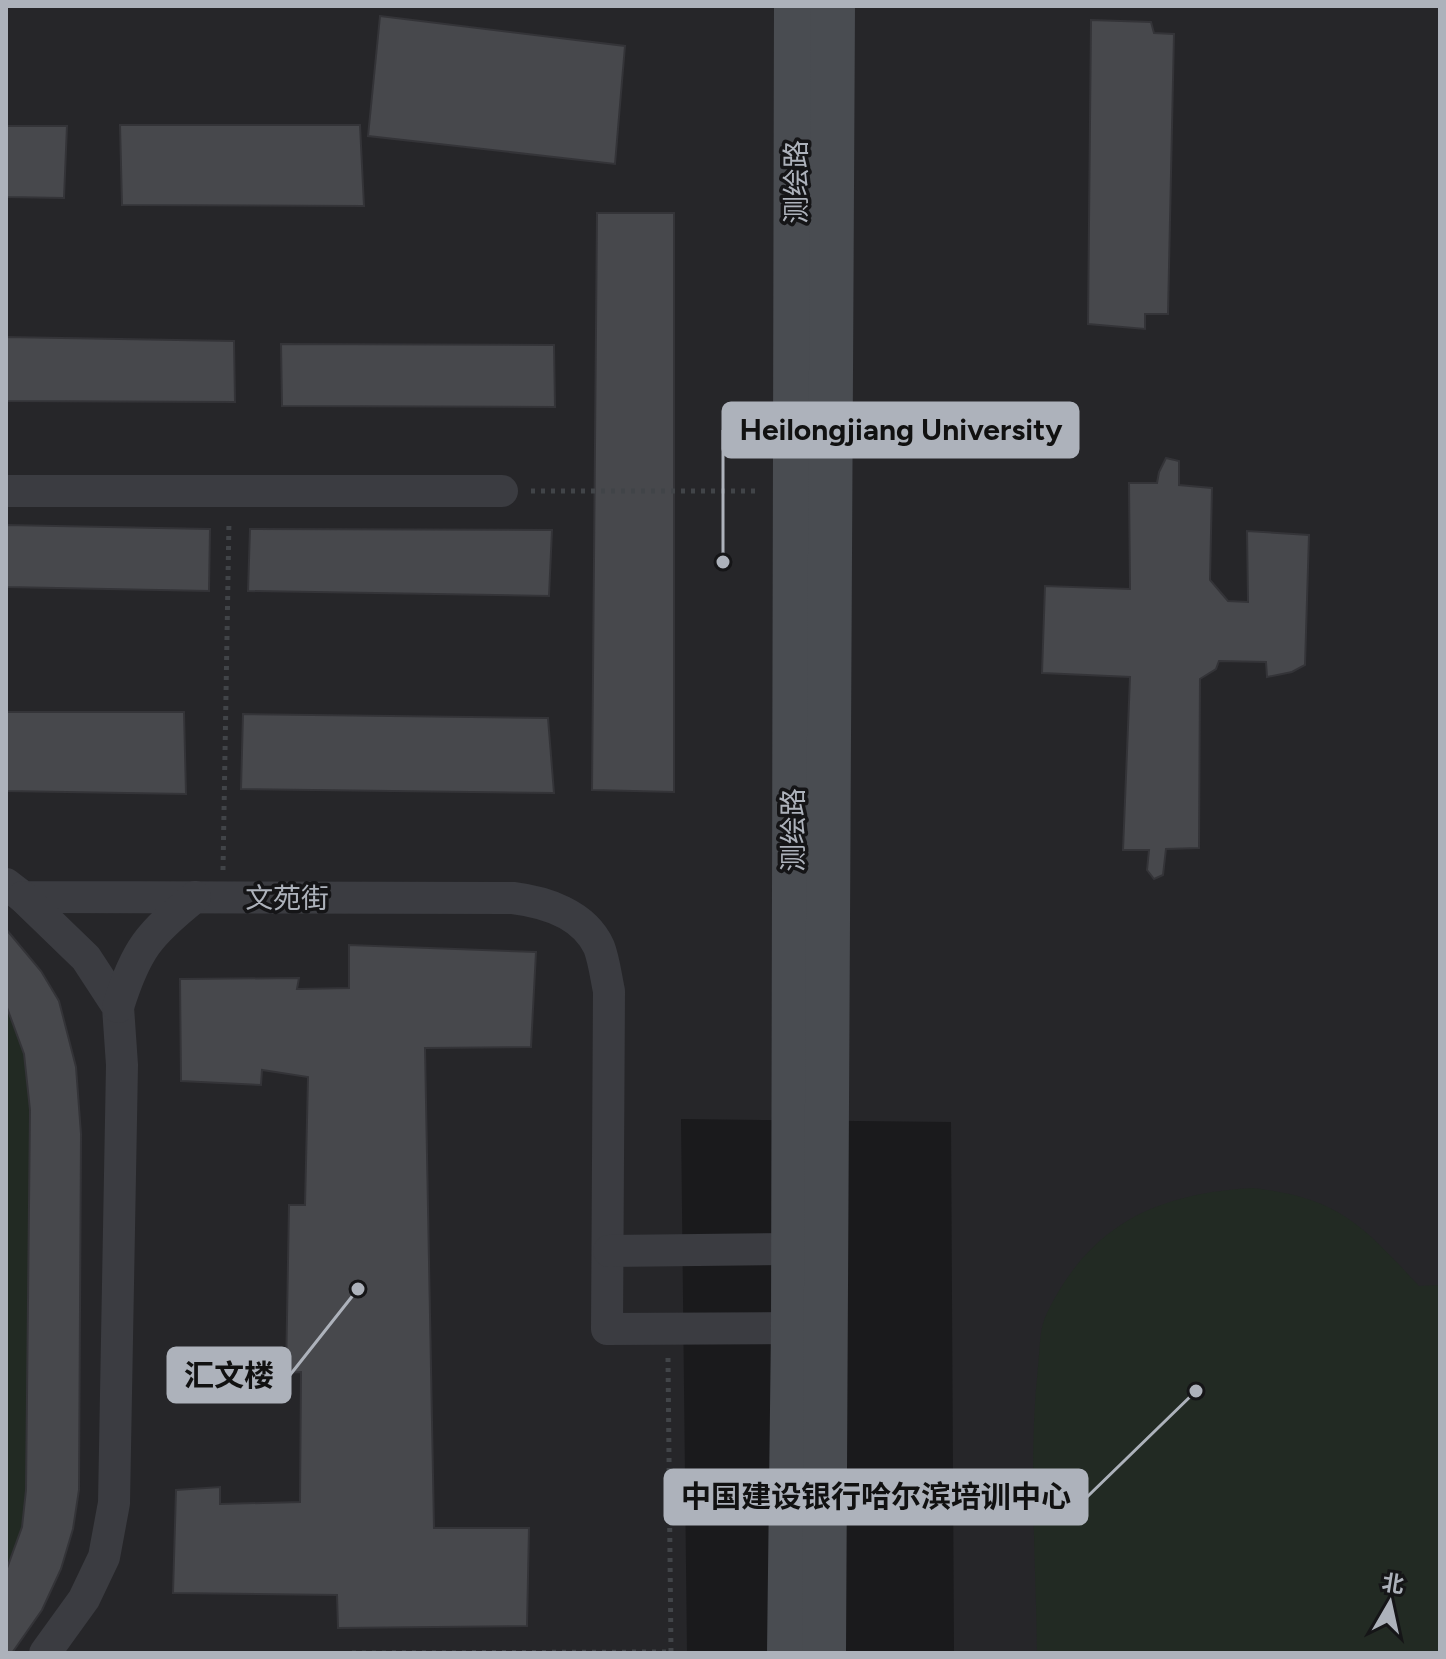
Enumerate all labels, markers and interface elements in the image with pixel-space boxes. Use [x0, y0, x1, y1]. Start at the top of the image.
street label: 测绘路 [779, 140, 813, 224]
callout: Heilongjiang University [723, 403, 1078, 457]
text: Heilongjiang University [739, 411, 1063, 448]
street label: 测绘路 [776, 788, 810, 872]
street label: 文苑街 [245, 881, 329, 915]
callout: 汇文楼 [168, 1348, 290, 1402]
text: 汇文楼 [184, 1357, 274, 1394]
callout: 中国建设银行哈尔滨培训中心 [665, 1470, 1087, 1524]
text: 中国建设银行哈尔滨培训中心 [681, 1478, 1071, 1515]
north arrow [1350, 1563, 1430, 1643]
text: 北 [1380, 1569, 1406, 1599]

